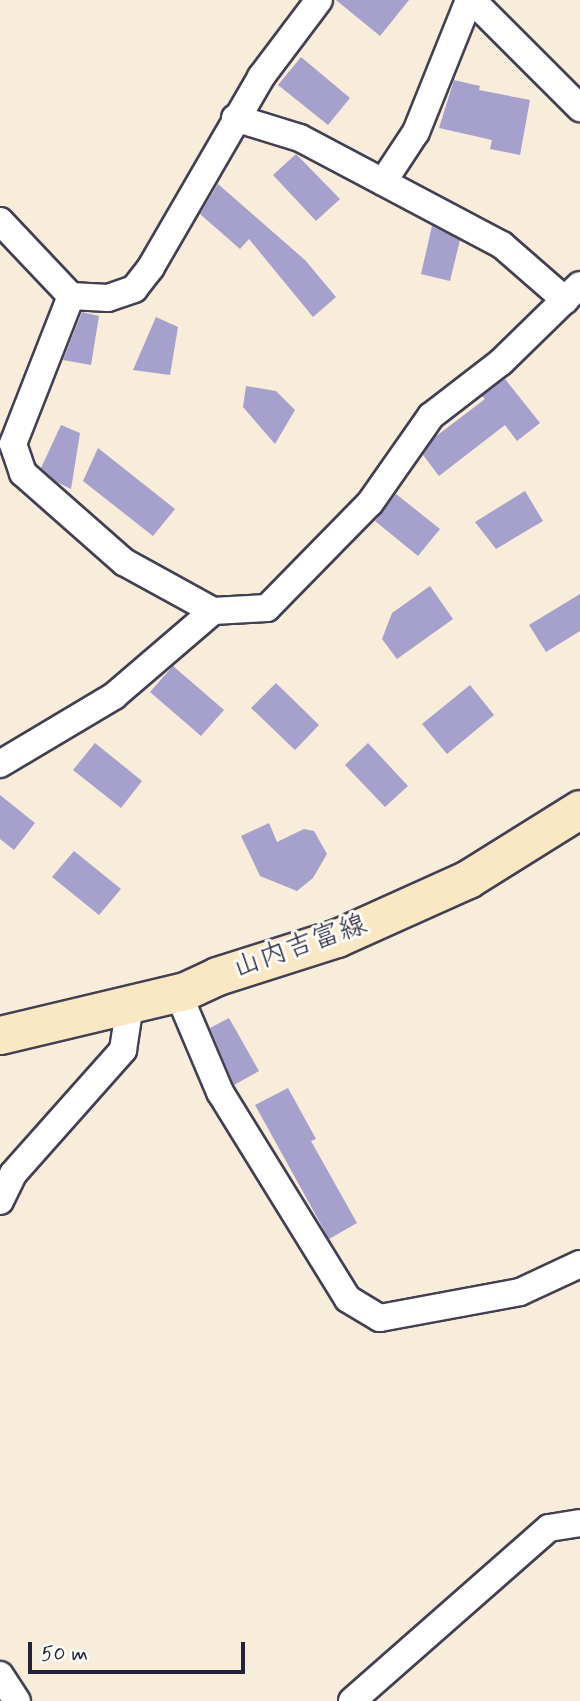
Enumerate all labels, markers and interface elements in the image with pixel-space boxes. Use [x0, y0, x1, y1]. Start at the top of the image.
street label: 山内吉富線 [228, 908, 372, 986]
scale bar [32, 1628, 248, 1672]
text: 50 m [41, 1640, 88, 1668]

